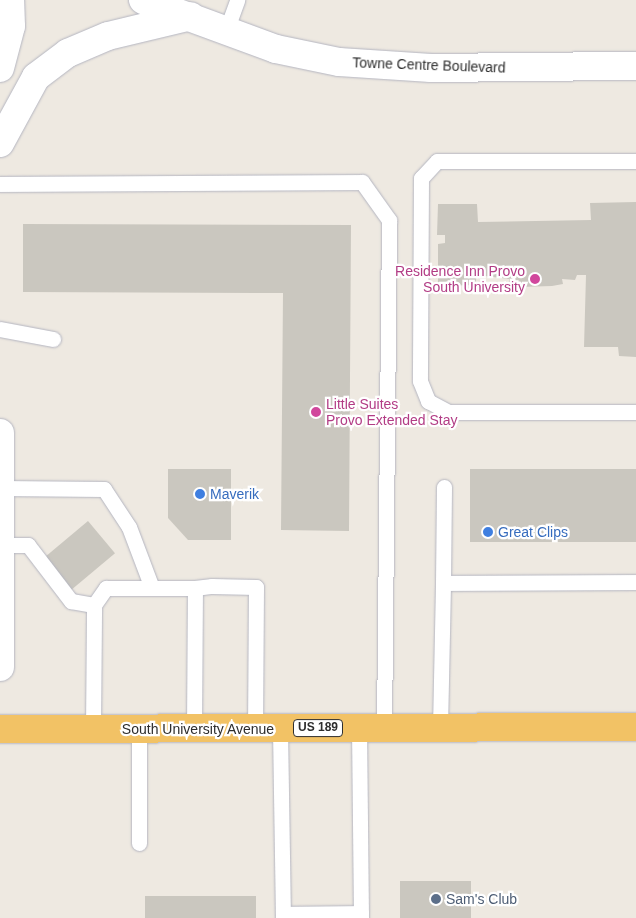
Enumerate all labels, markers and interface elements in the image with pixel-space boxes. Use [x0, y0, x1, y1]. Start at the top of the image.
street label: Towne Centre Boulevard [352, 54, 506, 76]
place label: Residence Inn Provo South University [395, 263, 525, 296]
marker: Residence Inn Provo South University [529, 273, 541, 285]
place label: Little Suites Provo Extended Stay [326, 396, 458, 428]
marker: Little Suites Provo Extended Stay [310, 406, 322, 418]
place label: Maverik [210, 486, 259, 502]
marker: Maverik [194, 488, 206, 500]
place label: Great Clips [498, 524, 568, 540]
marker: Great Clips [482, 526, 494, 538]
road number: US 189 [292, 718, 344, 738]
street label: South University Avenue [121, 721, 275, 737]
place label: Sam's Club [446, 891, 517, 907]
marker: Sam's Club [430, 893, 442, 905]

